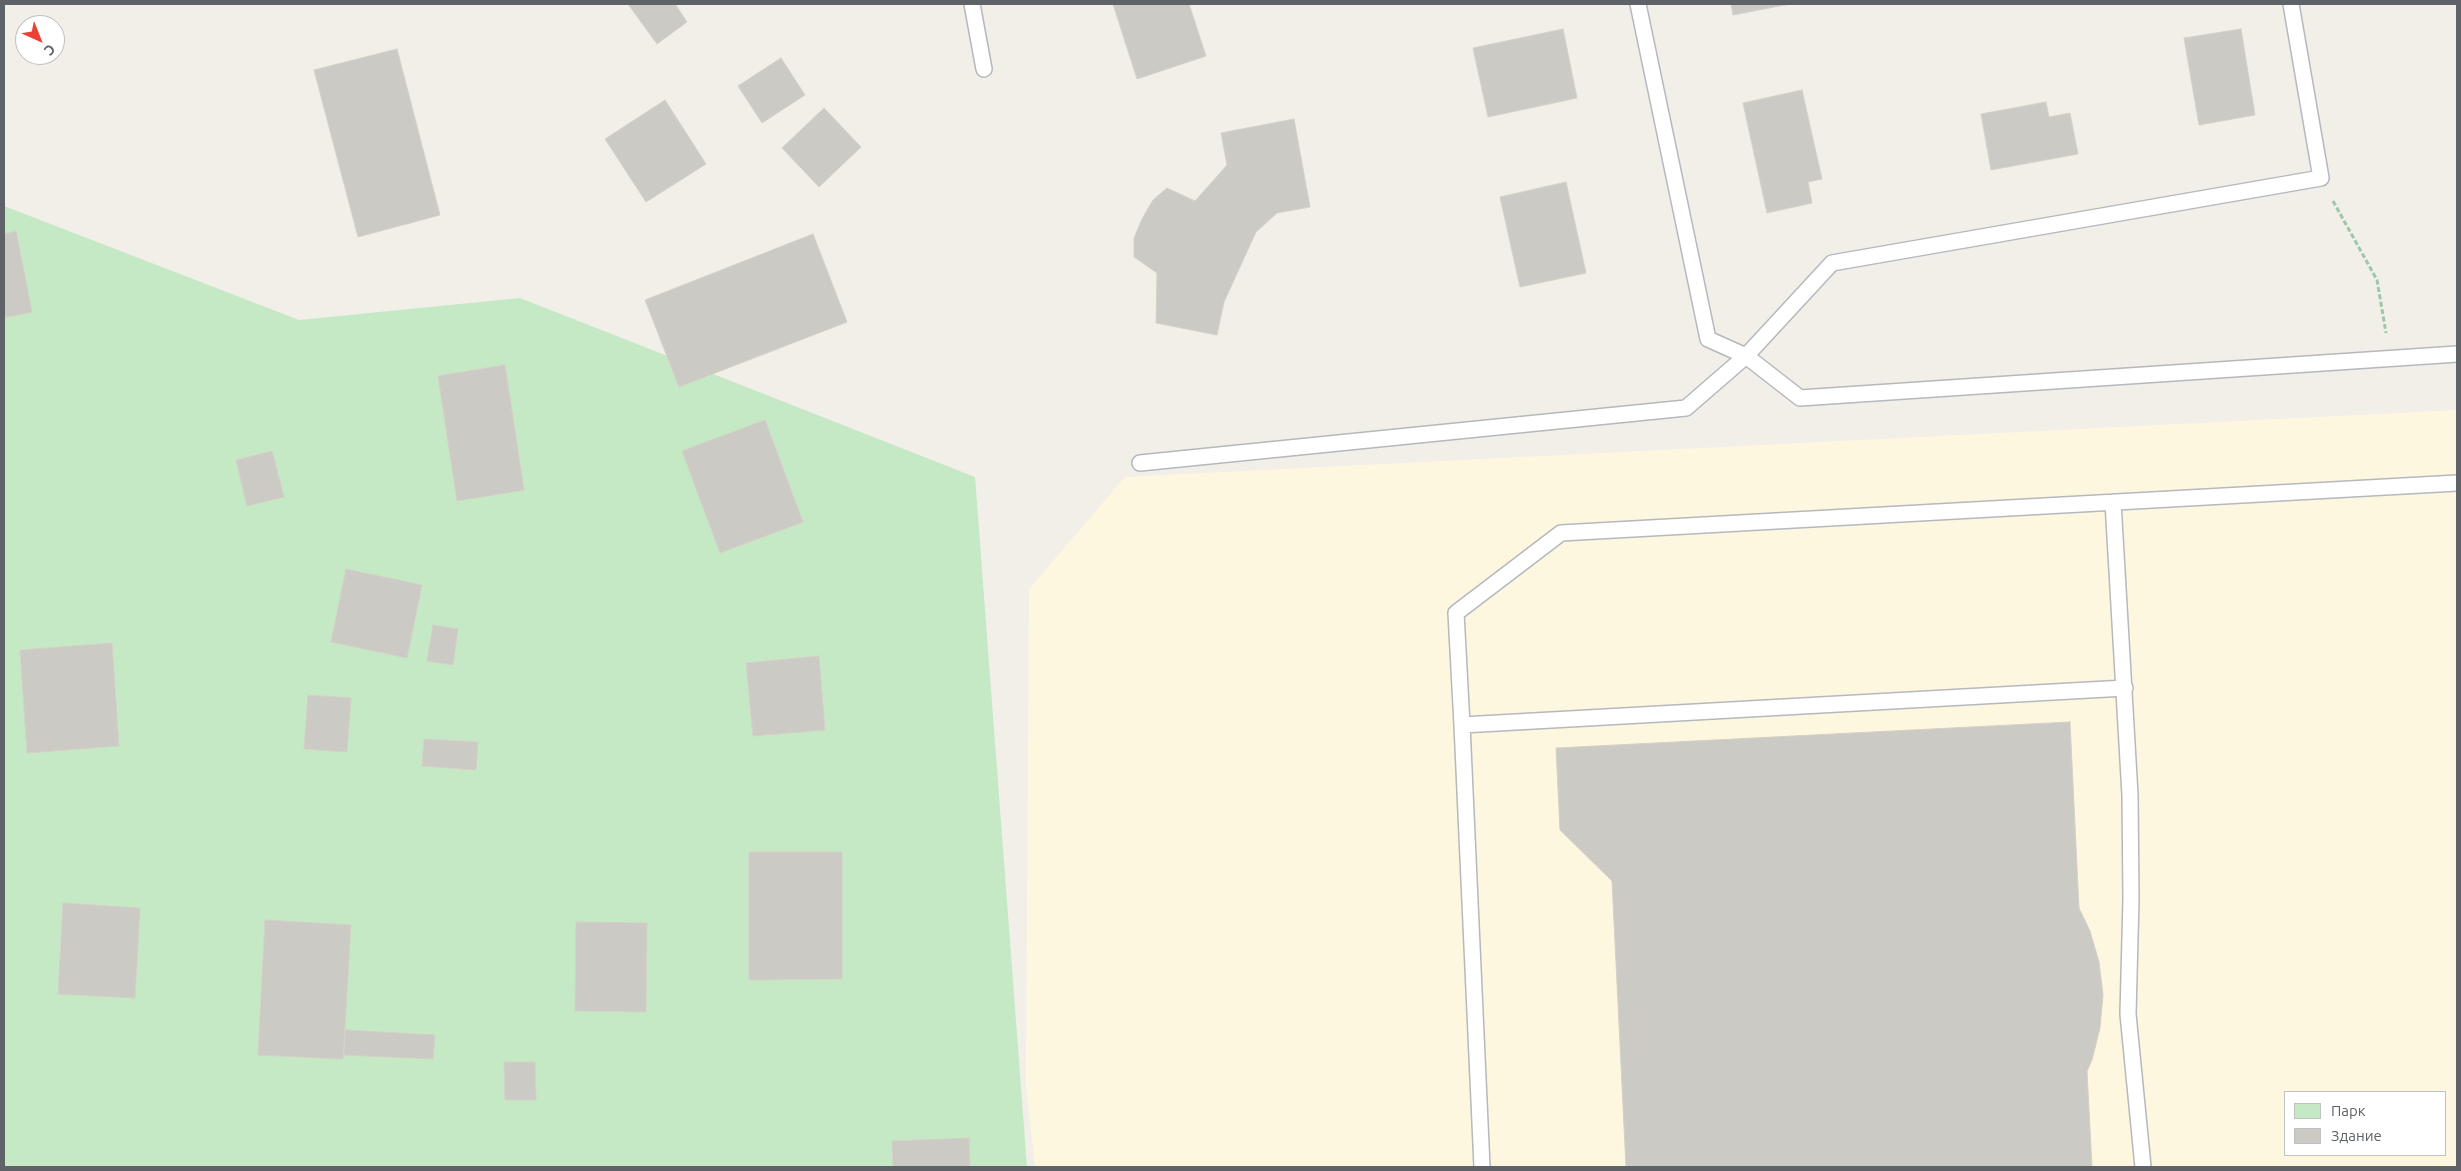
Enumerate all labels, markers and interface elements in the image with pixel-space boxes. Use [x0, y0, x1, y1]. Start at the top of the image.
north arrow [15, 15, 65, 65]
text: С [41, 41, 59, 59]
legend [2284, 1091, 2446, 1156]
text: Парк [2331, 1102, 2366, 1119]
text: Здание [2331, 1127, 2382, 1144]

